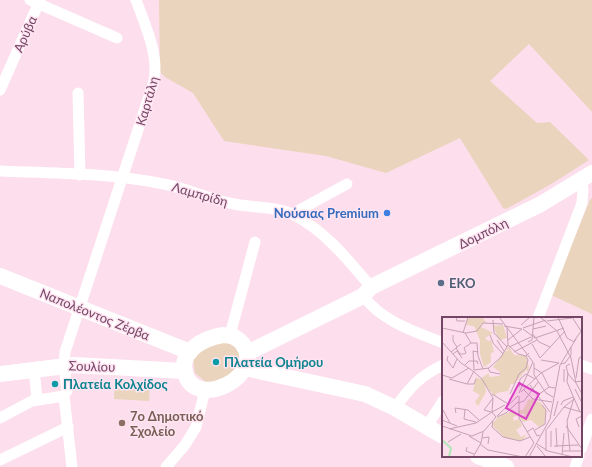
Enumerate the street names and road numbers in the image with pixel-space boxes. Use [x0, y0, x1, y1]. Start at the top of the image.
street label: Αρύβα [10, 13, 40, 55]
street label: Καρτάλη [132, 74, 162, 128]
street label: Λαμπρίδη [170, 178, 230, 210]
street label: Δομπόλη [456, 214, 510, 252]
street label: Ναπολέοντος Ζέρβα [38, 285, 153, 343]
street label: Σουλίου [68, 357, 116, 375]

